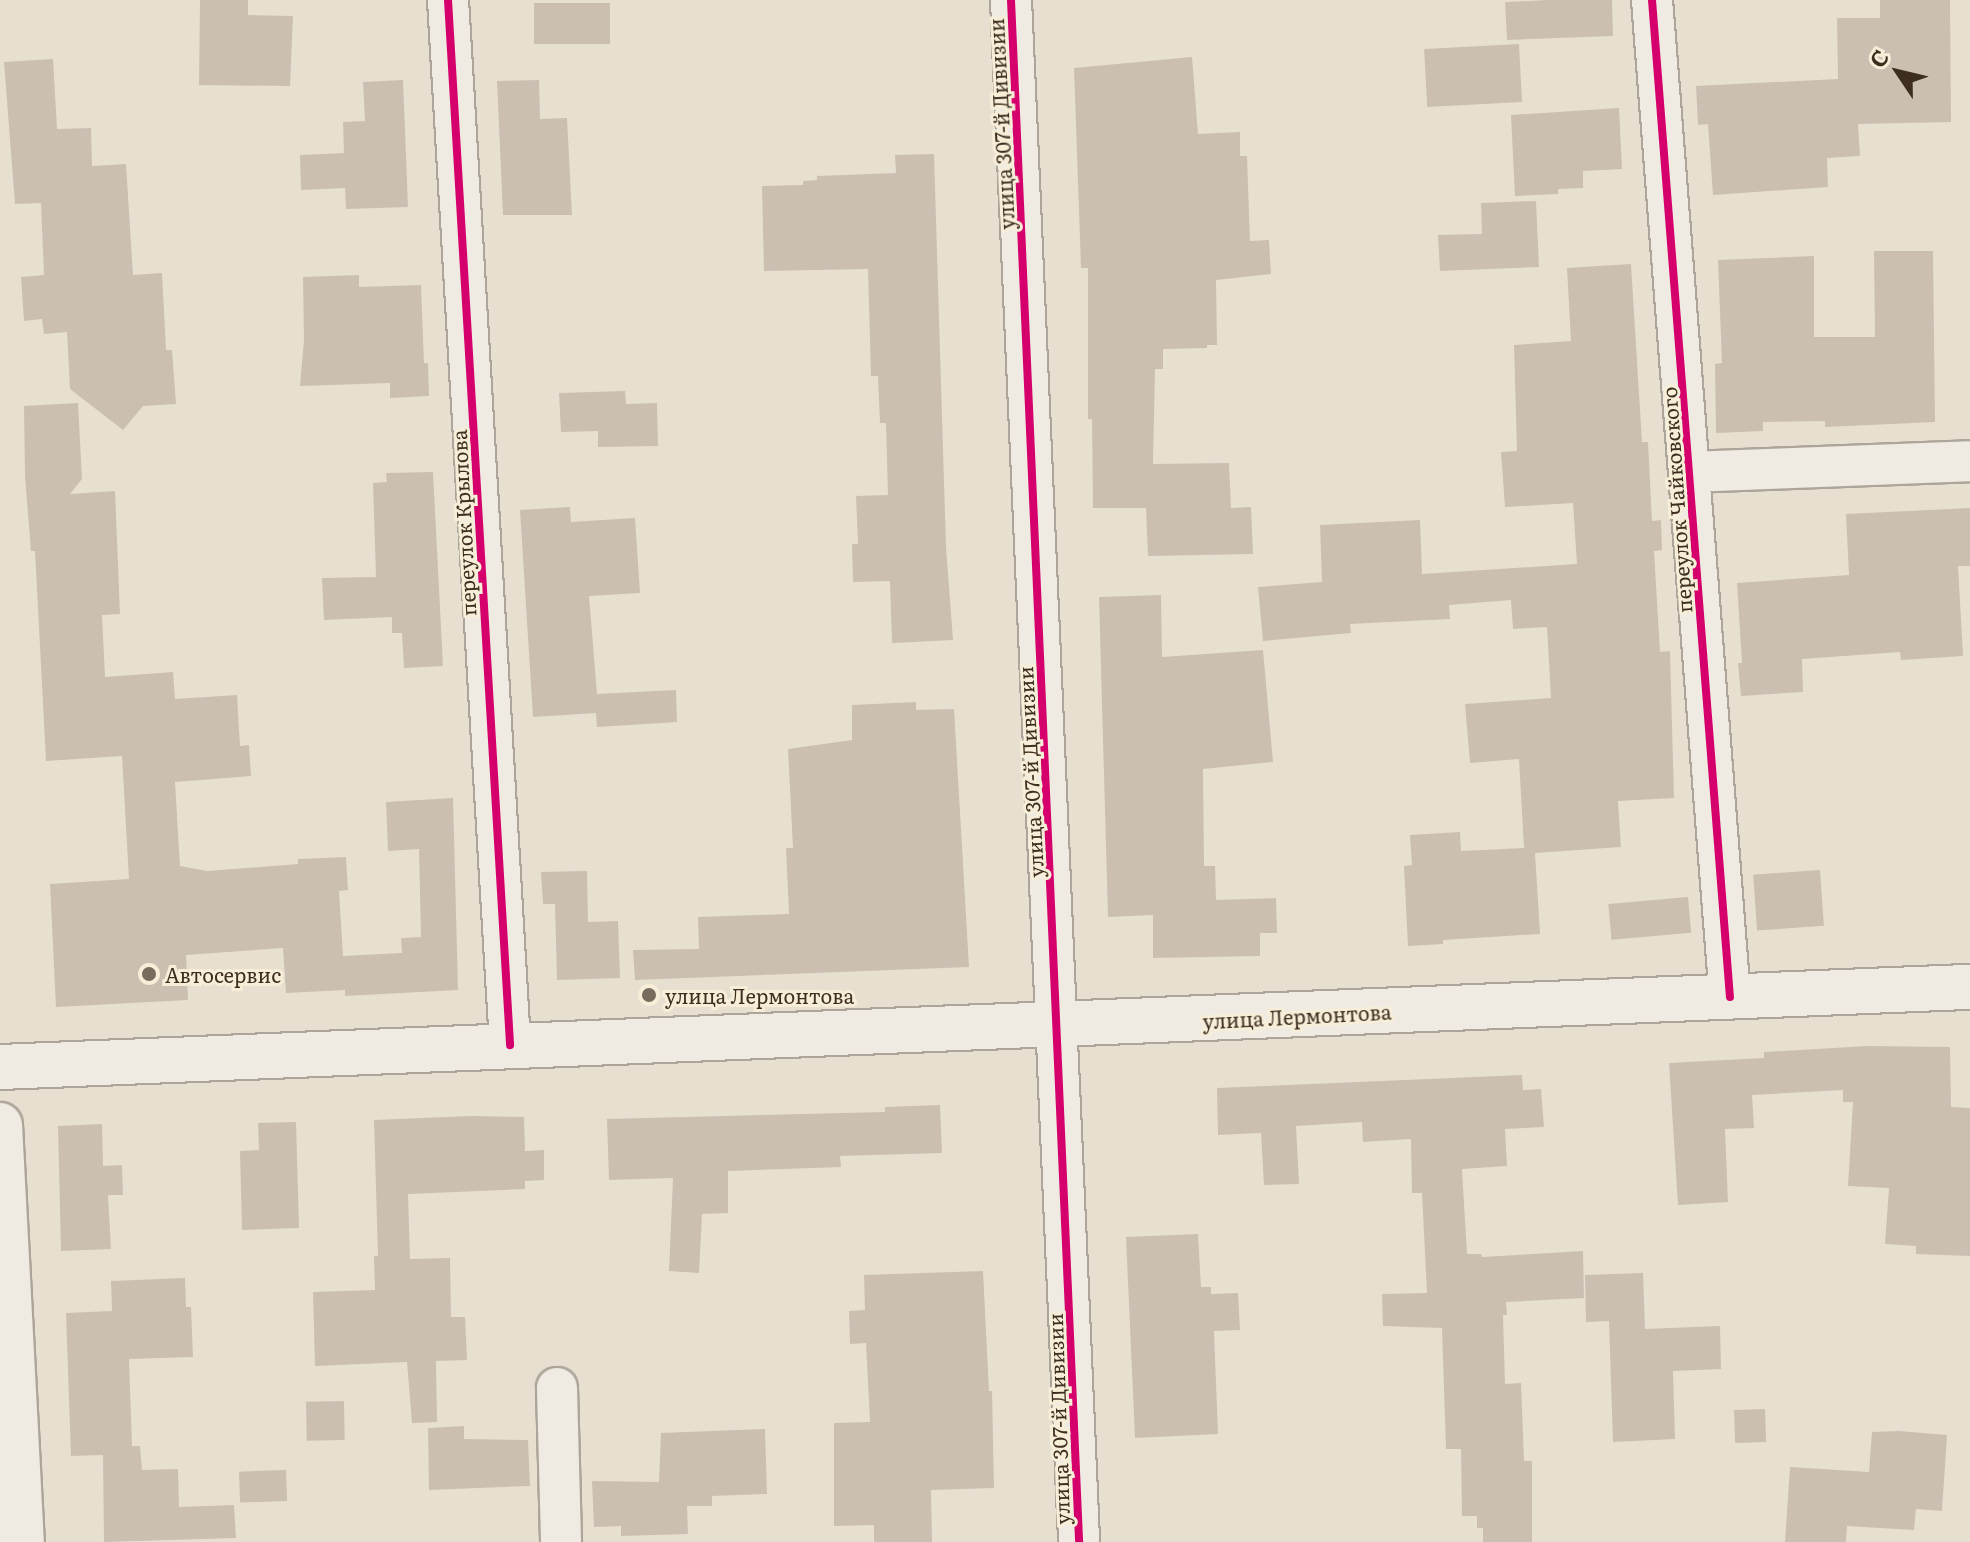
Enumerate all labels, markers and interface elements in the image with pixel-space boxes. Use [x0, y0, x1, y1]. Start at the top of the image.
street label: улица 307-й Дивизии [983, 18, 1019, 230]
north arrow [1858, 32, 1938, 112]
text: С [1860, 42, 1896, 74]
street label: переулок Чайковского [1656, 386, 1696, 614]
street label: переулок Крылова [446, 429, 480, 617]
street label: улица 307-й Дивизии [1012, 666, 1048, 878]
place label: Автосервис [165, 962, 281, 986]
marker: Автосервис [140, 965, 158, 983]
place label: улица Лермонтова [665, 983, 854, 1007]
marker: улица Лермонтова [640, 986, 658, 1004]
street label: улица Лермонтова [1202, 999, 1392, 1033]
street label: улица 307-й Дивизии [1042, 1313, 1074, 1525]

